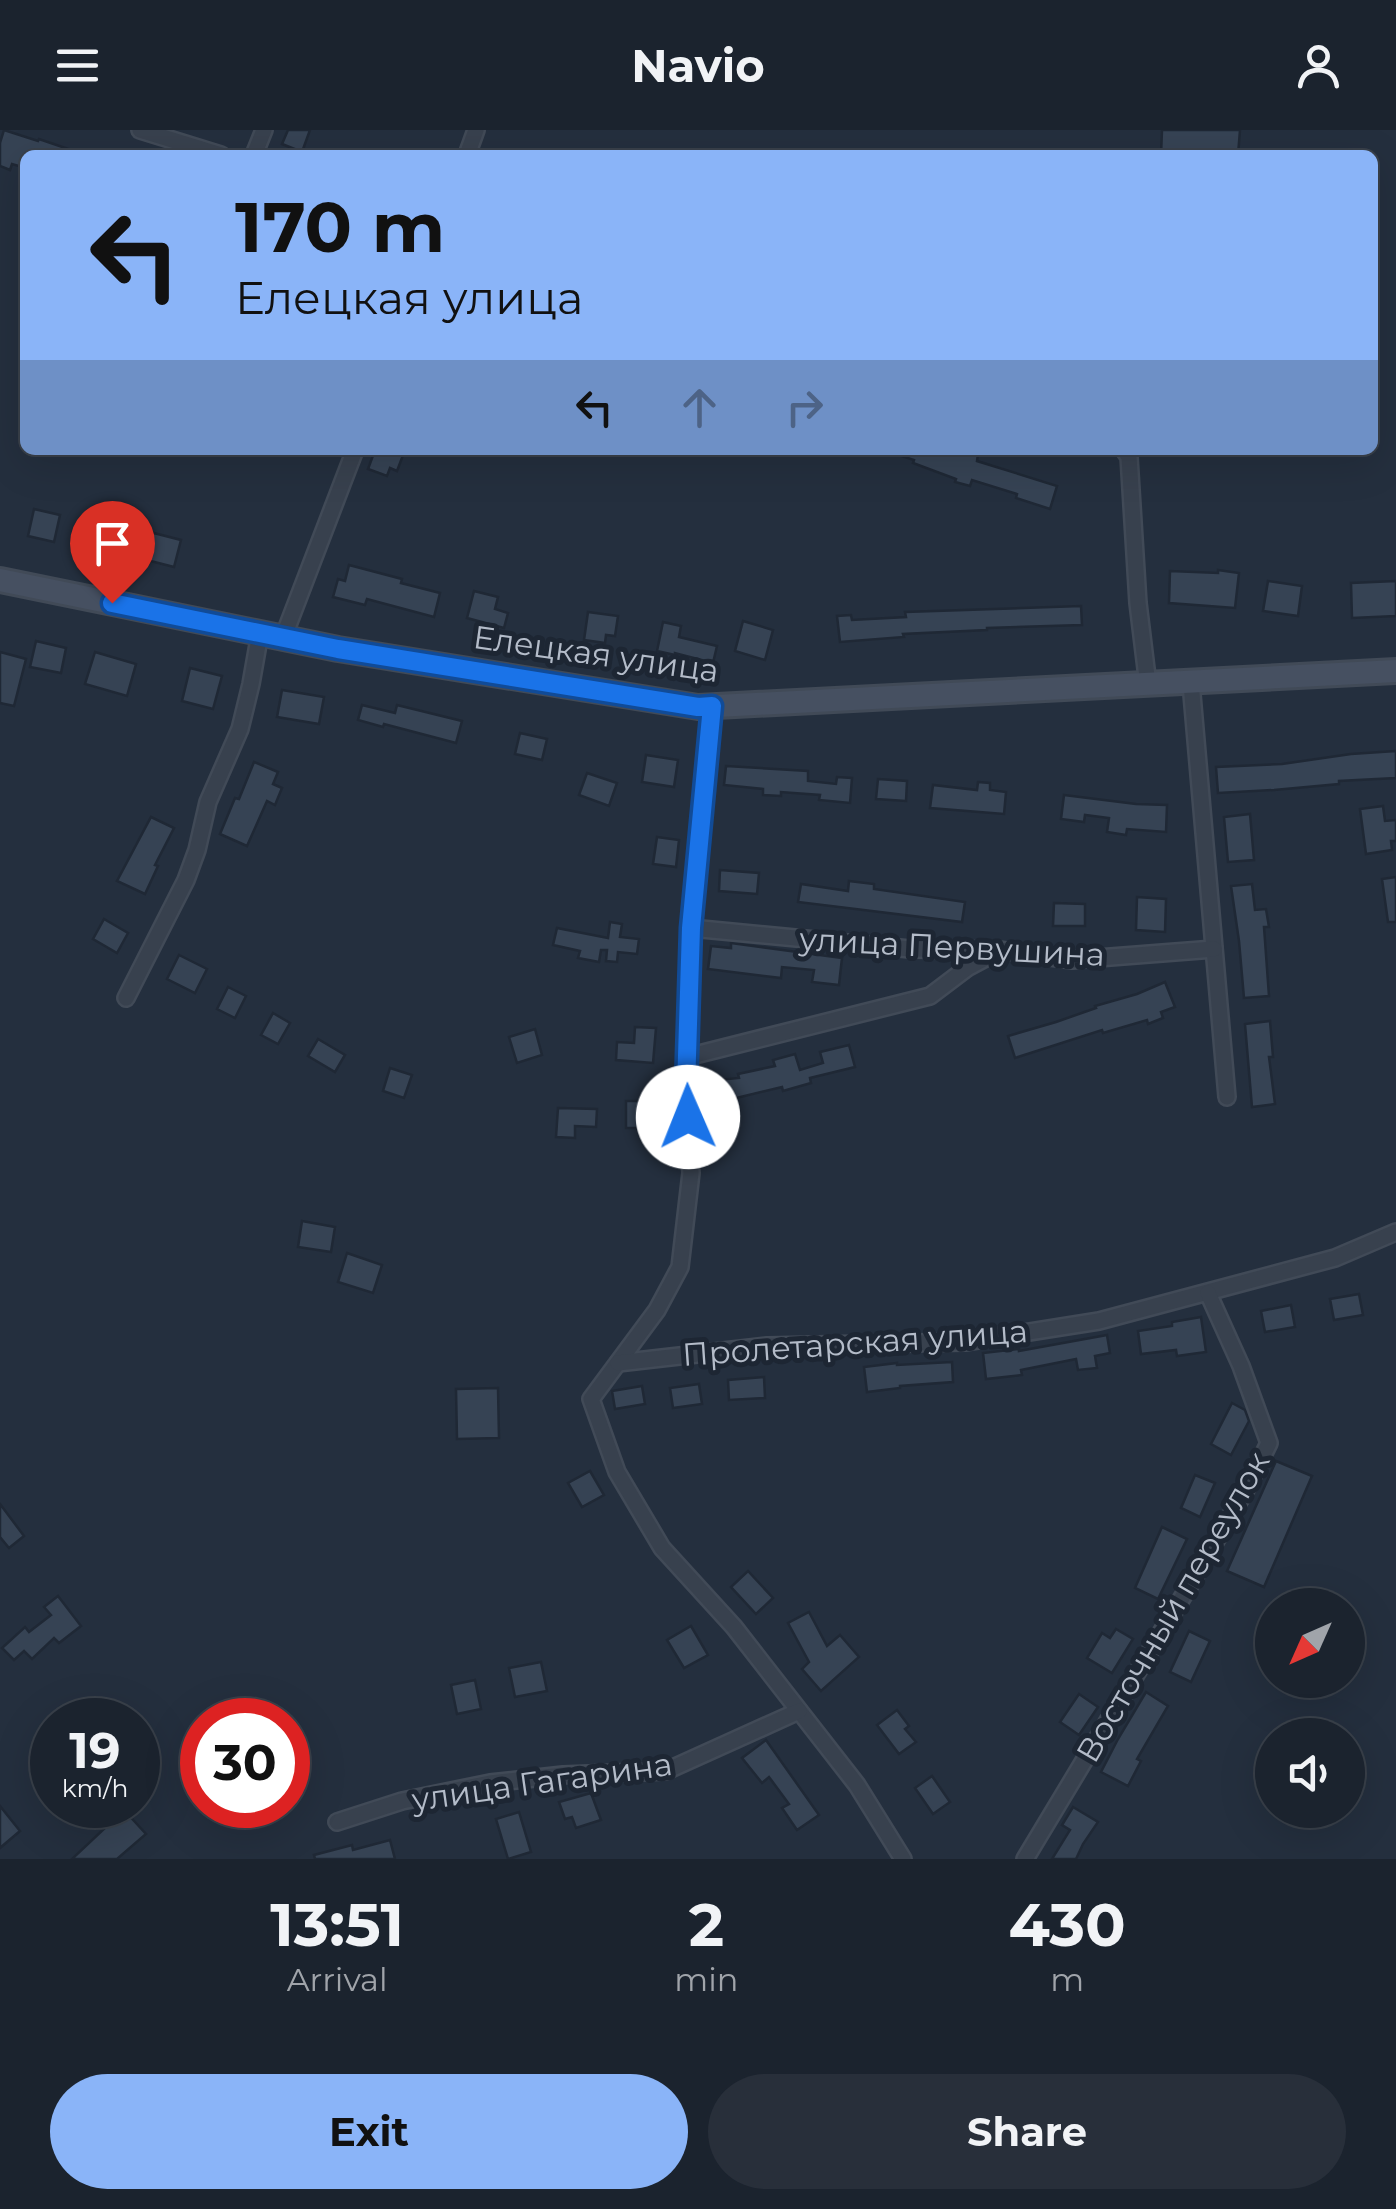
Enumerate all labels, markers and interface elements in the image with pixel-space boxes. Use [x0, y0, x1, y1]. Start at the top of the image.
icon: menu [50, 38, 105, 93]
text: Navio [631, 38, 765, 93]
icon: person [1291, 38, 1346, 93]
text: 170 m [235, 184, 445, 270]
icon: left [70, 190, 200, 320]
text: Елецкая улица [235, 270, 583, 325]
icon: left [567, 380, 622, 435]
icon: ahead [672, 380, 727, 435]
icon: right [777, 380, 832, 435]
pin [70, 501, 155, 604]
icon: arrive [85, 516, 140, 571]
street label: Елецкая улица [471, 617, 721, 690]
street label: улица Первушина [797, 919, 1106, 974]
position arrow [636, 1065, 740, 1169]
street label: Пролетарская улица [681, 1311, 1029, 1374]
street label: Восточный переулок [1068, 1444, 1278, 1769]
north arrow [1255, 1588, 1365, 1698]
map controls [1255, 1588, 1365, 1828]
speed limit sign: 30 [180, 1698, 310, 1828]
button: sound [1255, 1718, 1365, 1828]
text: 19 [69, 1720, 121, 1781]
street label: улица Гагарина [408, 1744, 675, 1819]
text: km/h [62, 1773, 128, 1803]
text: 13:51 [270, 1888, 404, 1961]
text: 2 [689, 1888, 724, 1961]
text: 430 [1009, 1888, 1126, 1961]
text: Arrival [287, 1960, 388, 1999]
text: min [674, 1960, 738, 1999]
text: m [1050, 1960, 1084, 1999]
button: Exit [50, 2074, 688, 2189]
button: Share [708, 2074, 1346, 2189]

